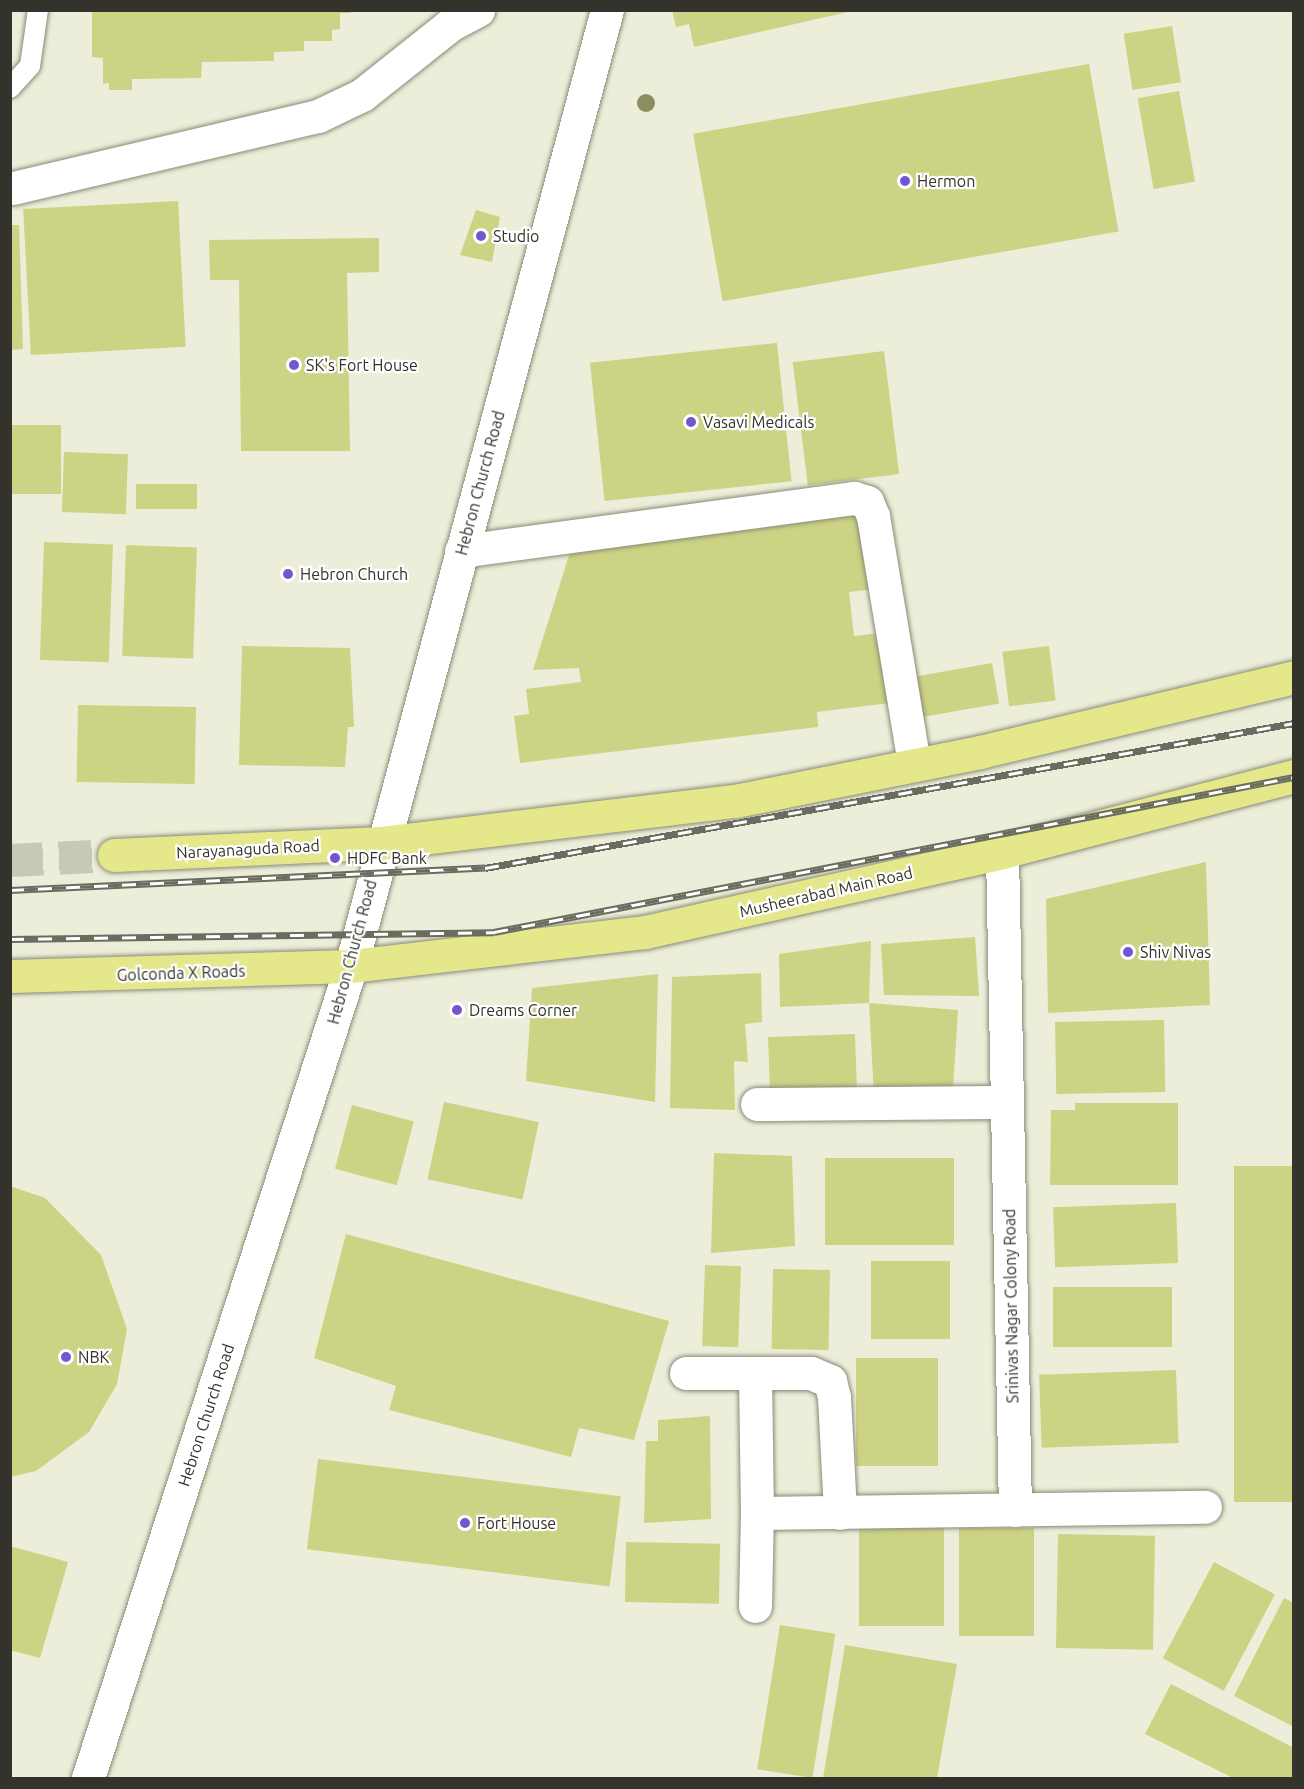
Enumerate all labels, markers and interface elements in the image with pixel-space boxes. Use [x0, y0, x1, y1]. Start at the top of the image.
place label: Hermon [917, 171, 975, 191]
marker: Hermon [898, 174, 912, 188]
place label: Studio [493, 226, 539, 246]
marker: Studio [474, 229, 488, 243]
place label: SK's Fort House [306, 355, 418, 375]
marker: SK's Fort House [287, 358, 301, 372]
street label: Hebron Church Road [451, 409, 509, 557]
place label: Vasavi Medicals [703, 412, 814, 432]
marker: Vasavi Medicals [684, 415, 698, 429]
place label: Hebron Church [300, 564, 408, 584]
marker: Hebron Church [281, 567, 295, 581]
street label: Narayanaguda Road [176, 836, 320, 862]
place label: HDFC Bank [347, 848, 427, 868]
marker: HDFC Bank [328, 851, 342, 865]
street label: Musheerabad Main Road [737, 863, 915, 921]
street label: Hebron Church Road [323, 878, 381, 1026]
place label: Shiv Nivas [1140, 942, 1211, 962]
marker: Shiv Nivas [1121, 945, 1135, 959]
street label: Golconda X Roads [116, 961, 246, 985]
place label: Dreams Corner [469, 1000, 577, 1020]
marker: Dreams Corner [450, 1003, 464, 1017]
street label: Srinivas Nagar Colony Road [1000, 1208, 1022, 1404]
street label: Hebron Church Road [174, 1341, 238, 1489]
place label: NBK [78, 1347, 109, 1367]
marker: NBK [59, 1350, 73, 1364]
place label: Fort House [477, 1513, 556, 1533]
marker: Fort House [458, 1516, 472, 1530]

